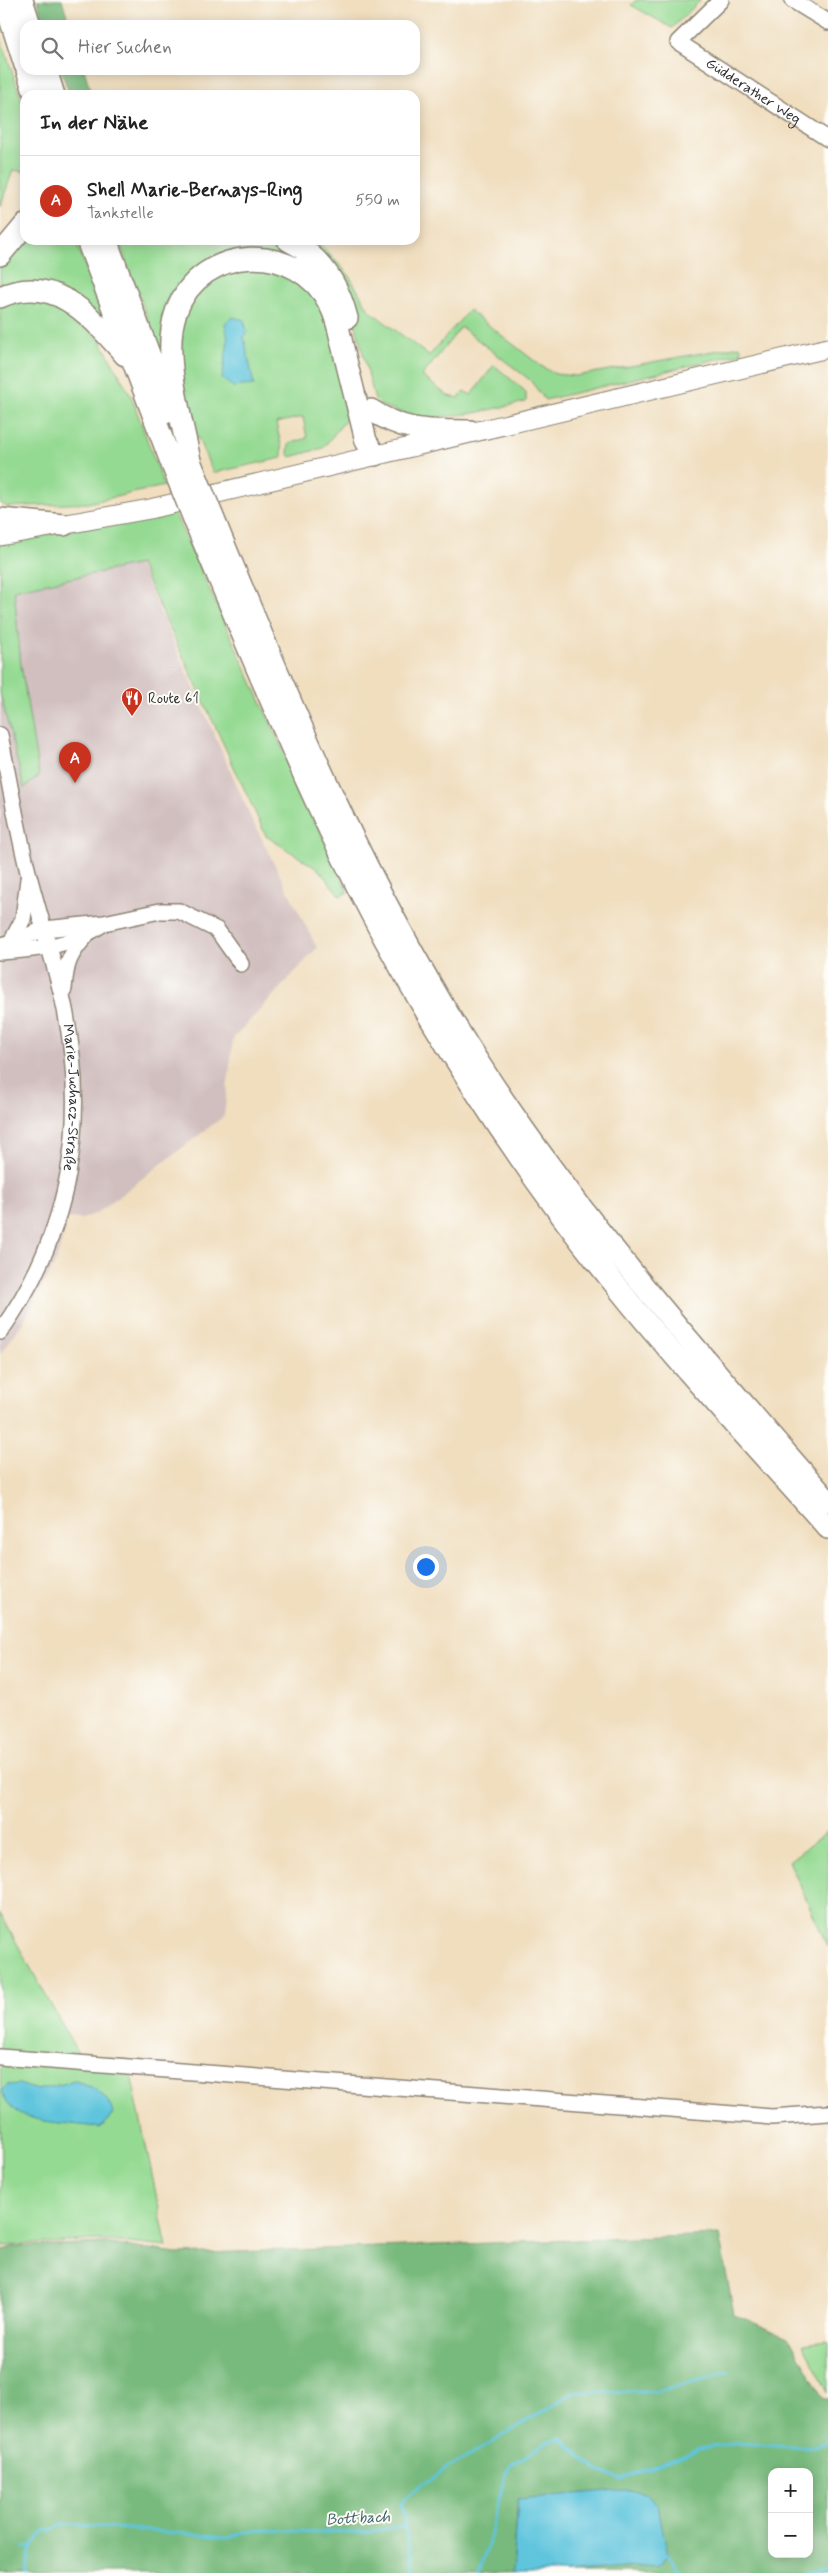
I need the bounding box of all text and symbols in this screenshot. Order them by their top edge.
search box [20,20,420,75]
icon: search [38,34,66,62]
text: Hier suchen [78,35,172,60]
street label: Güdderather Weg [701,53,804,131]
text: In der Nähe [40,109,148,137]
text: Shell Marie-Bernays-Ring [87,178,302,203]
text: A [51,190,61,211]
text: 550 m [355,190,400,211]
text: Tankstelle [87,203,154,224]
restaurant icon: Route 61 [120,686,144,717]
place label: Route 61 [148,689,199,709]
pin: A [59,742,91,783]
street label: Marie-Juchacz-Straße [57,1023,84,1173]
your location [413,1554,439,1580]
map controls [768,2468,813,2558]
button: + [768,2468,813,2513]
water label: Bottbach [326,2506,391,2531]
button: − [768,2513,813,2558]

